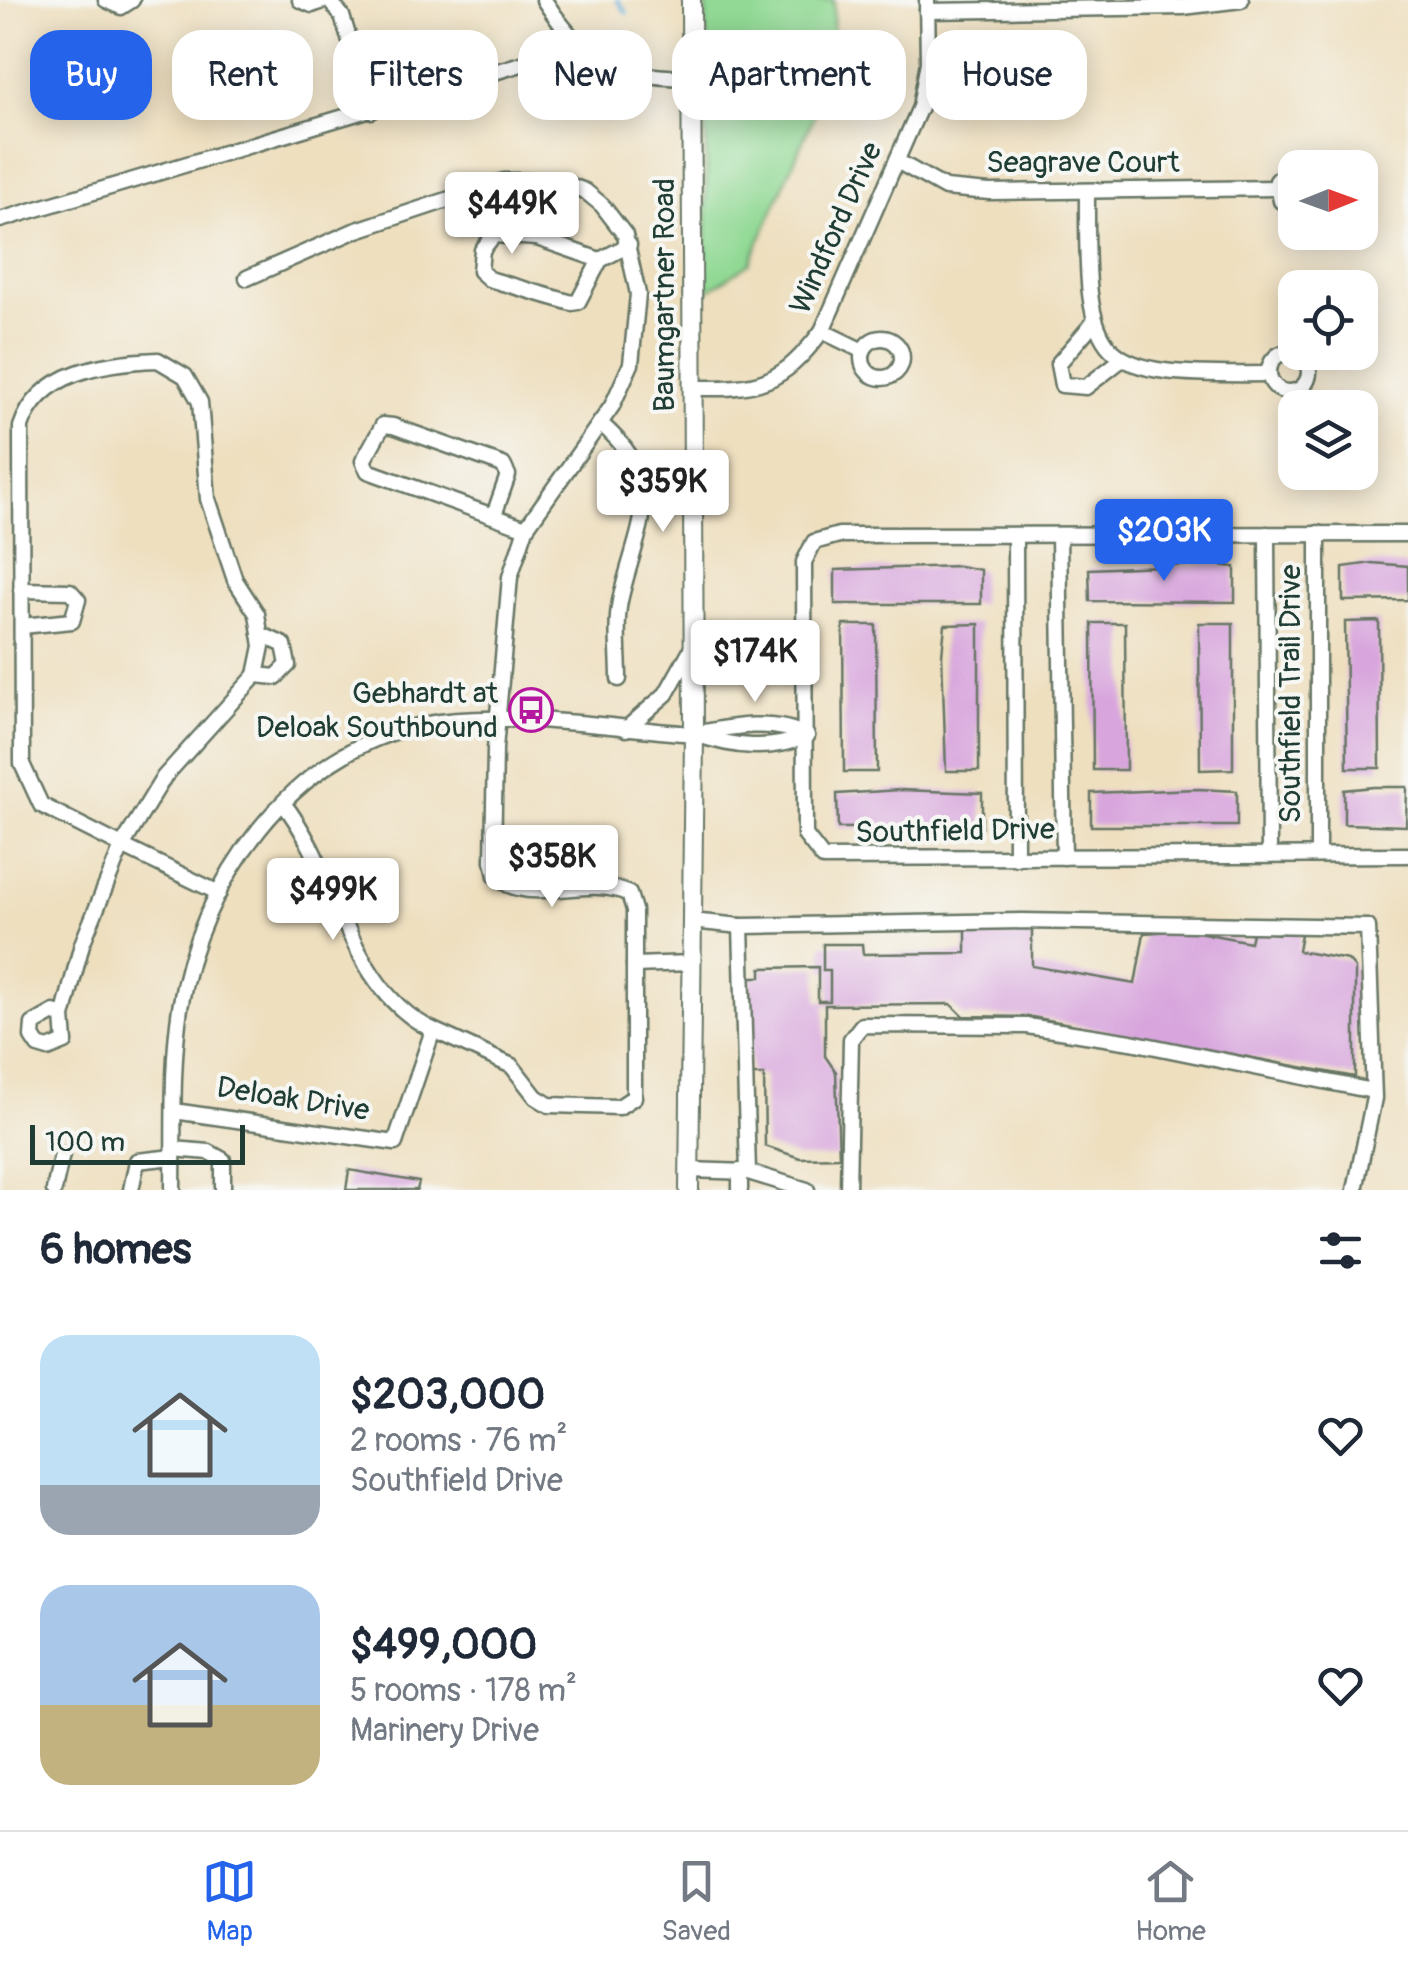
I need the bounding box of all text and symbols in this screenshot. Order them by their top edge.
chip: Buy [30,30,152,120]
chip: Rent [172,30,313,120]
chip: Filters [333,30,498,120]
chip: New [518,30,652,120]
chip: Apartment [672,30,906,120]
chip: House [926,30,1087,120]
street label: Windford Drive [782,136,890,320]
street label: Seagrave Court [986,144,1181,181]
north arrow [1278,150,1378,250]
map controls [1278,150,1378,490]
pin: $449K [442,172,582,257]
street label: Baumgartner Road [646,178,683,412]
text: $449K [467,184,557,224]
button: locate [1278,270,1378,370]
button: layers [1278,390,1378,490]
pin: $359K [593,450,733,535]
text: $359K [619,462,707,502]
pin: $203K [1094,499,1234,584]
text: $203K [1117,511,1211,551]
street label: Southfield Trail Drive [1272,564,1309,823]
pin: $174K [685,620,825,705]
text: $174K [713,632,797,672]
place label: Gebhardt at Deloak Southbound [256,675,499,746]
bus stop icon: Gebhardt at Deloak Southbound [508,687,554,733]
street label: Southfield Drive [855,811,1055,851]
pin: $358K [482,825,622,910]
text: $358K [508,837,596,877]
pin: $499K [263,858,403,943]
text: $499K [289,870,377,910]
street label: Deloak Drive [214,1069,372,1129]
scale bar [30,1120,245,1164]
text: 100 m [45,1125,125,1160]
icon: filters [1313,1223,1368,1278]
text: 6 homes [40,1224,191,1276]
text: $203,000 [350,1369,545,1421]
icon: home [120,1375,240,1495]
icon: heart [1313,1408,1368,1463]
text: 2 rooms · 76 m² [350,1421,567,1461]
text: Southfield Drive [350,1461,563,1501]
text: $499,000 [350,1619,537,1671]
icon: home [120,1625,240,1745]
icon: heart [1313,1658,1368,1713]
text: 5 rooms · 178 m² [350,1671,577,1711]
text: Marinery Drive [350,1711,539,1751]
tab: Map [202,1854,257,1949]
tab: Saved [661,1854,731,1949]
tab: Home [1135,1854,1206,1949]

